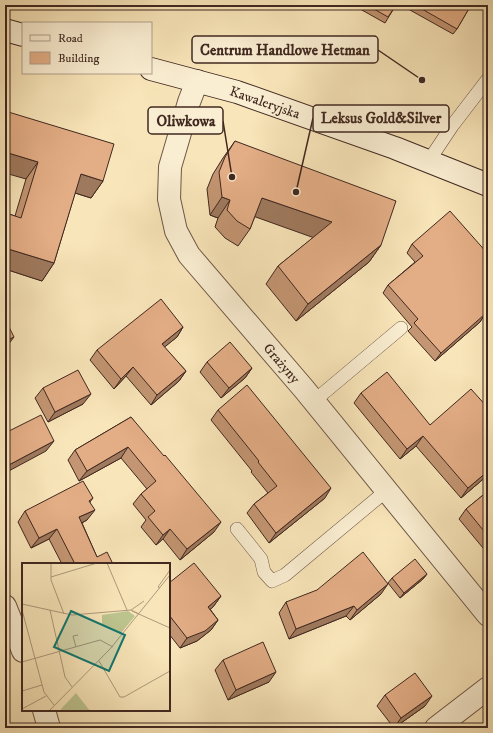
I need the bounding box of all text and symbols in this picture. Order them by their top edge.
legend [22,22,152,74]
text: Road [58,31,83,46]
callout: Centrum Handlowe Hetman [192,36,378,63]
text: Centrum Handlowe Hetman [200,41,370,60]
text: Building [58,51,99,66]
street label: Kawaleryjska [227,82,302,123]
callout: Leksus Gold&Silver [313,105,449,132]
callout: Oliwkowa [148,107,223,134]
text: Leksus Gold&Silver [321,109,442,128]
text: Oliwkowa [157,112,216,131]
street label: Grażyny [259,340,304,388]
inset map [22,563,170,711]

